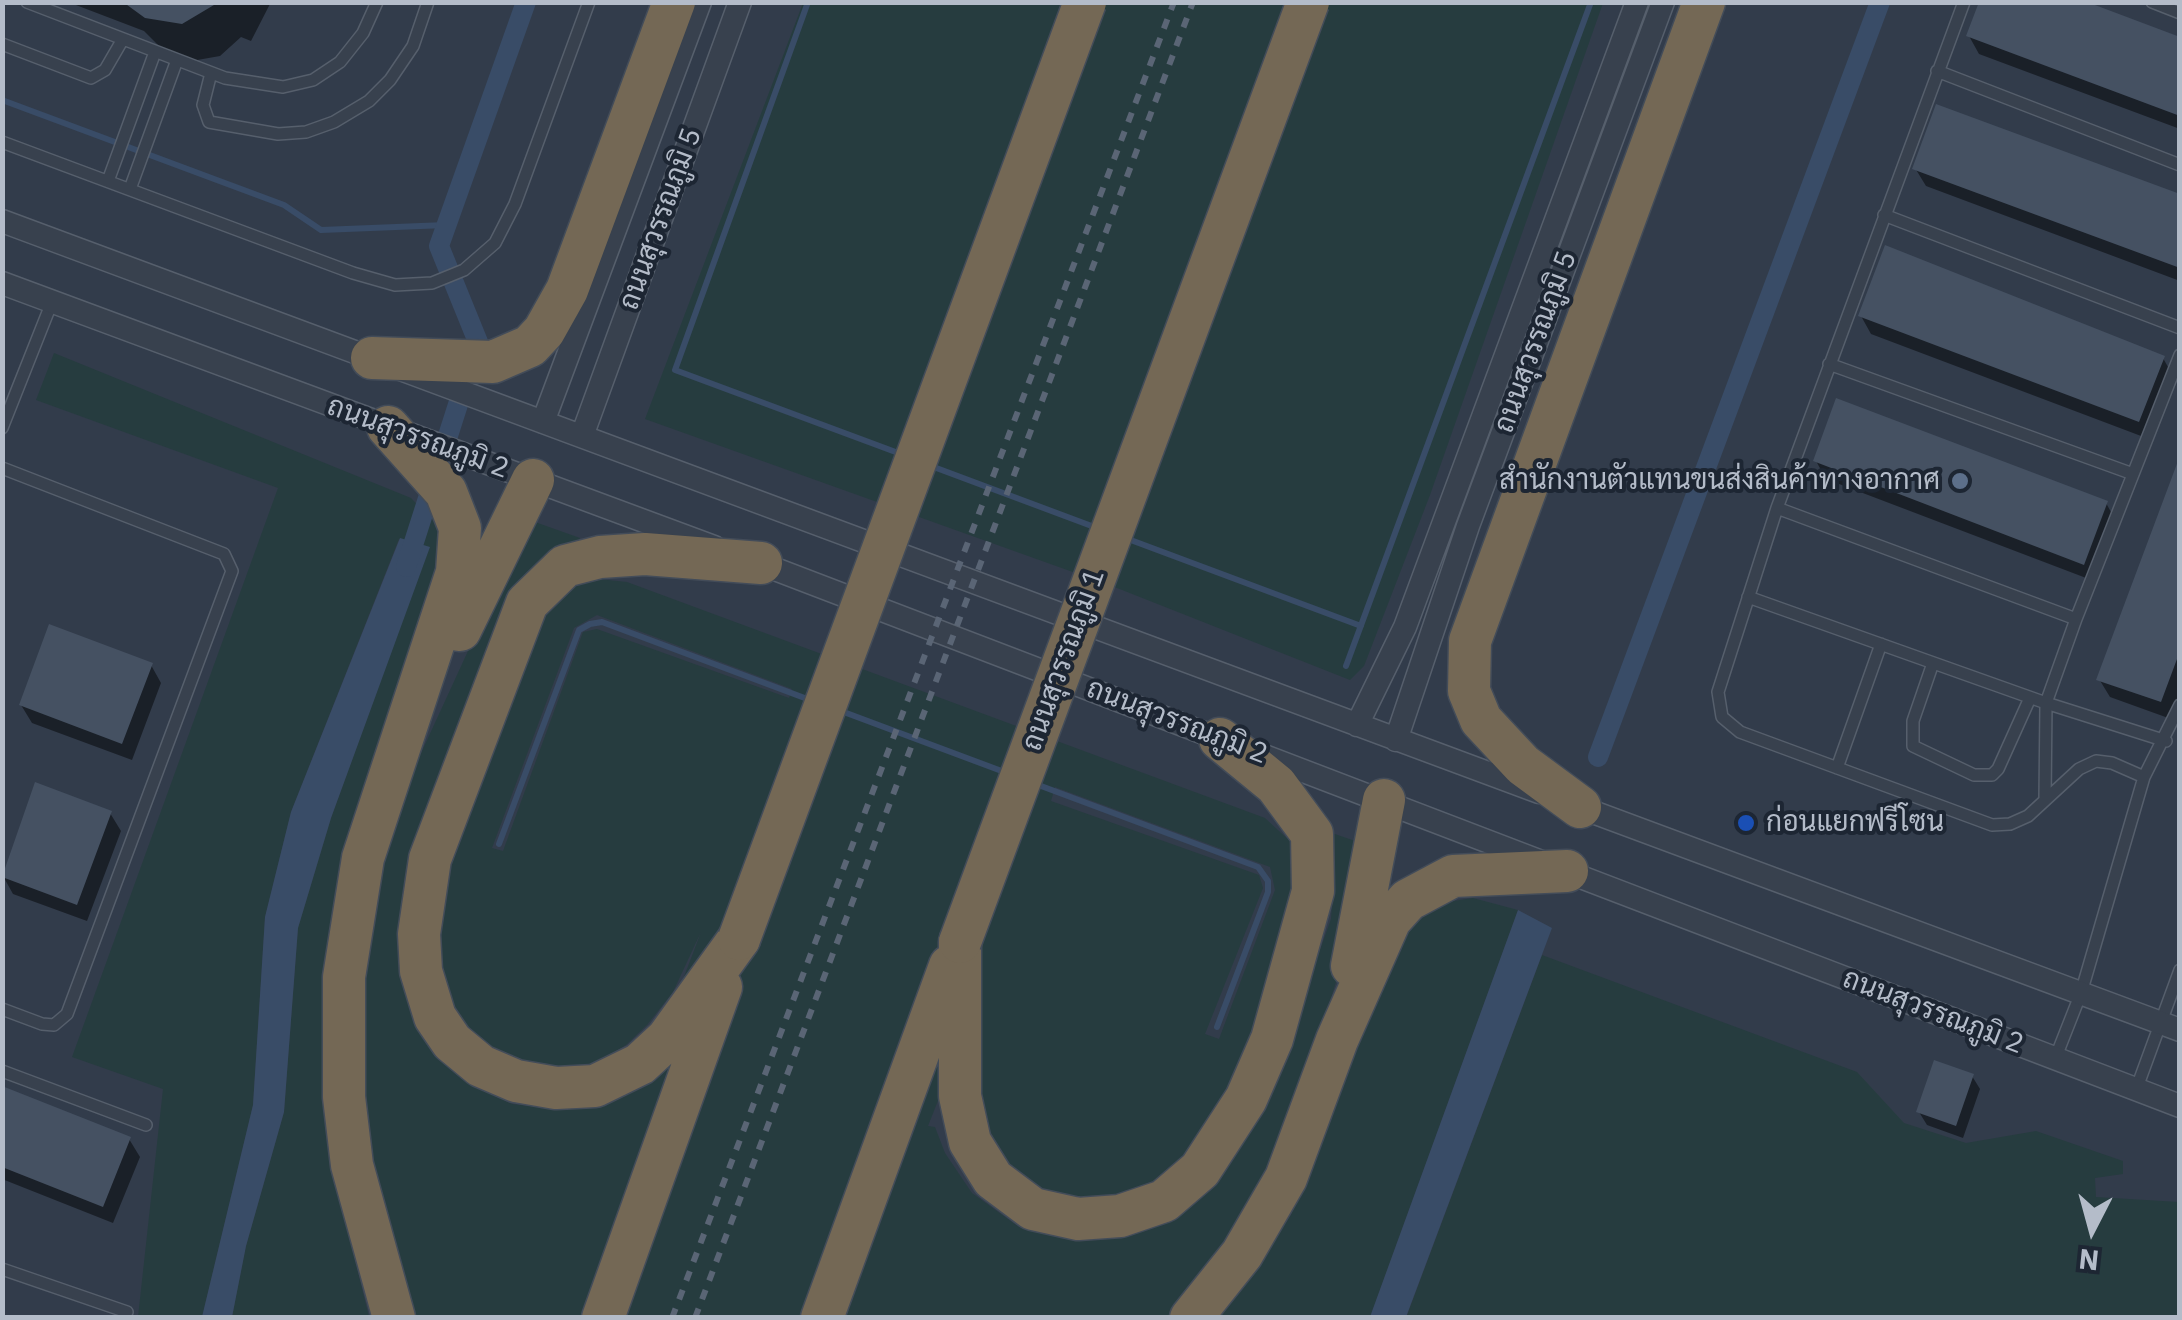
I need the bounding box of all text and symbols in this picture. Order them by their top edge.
street label: ถนนสุวรรณภูมิ 5 [613,124,709,314]
street label: ถนนสุวรรณภูมิ 5 [1488,247,1584,437]
street label: ถนนสุวรรณภูมิ 2 [323,390,513,486]
place label: สำนักงานตัวแทนขนส่งสินค้าทางอากาศ [1499,464,1940,498]
marker: สำนักงานตัวแทนขนส่งสินค้าทางอากาศ [1949,470,1971,492]
street label: ถนนสุวรรณภูมิ 1 [1016,565,1112,755]
street label: ถนนสุวรรณภูมิ 2 [1082,672,1272,772]
place label: ก่อนแยกฟรีโซน [1766,806,1944,840]
marker: ก่อนแยกฟรีโซน [1735,812,1757,834]
street label: ถนนสุวรรณภูมิ 2 [1838,962,2028,1062]
north arrow [2042,1180,2142,1280]
text: N [2077,1241,2101,1280]

